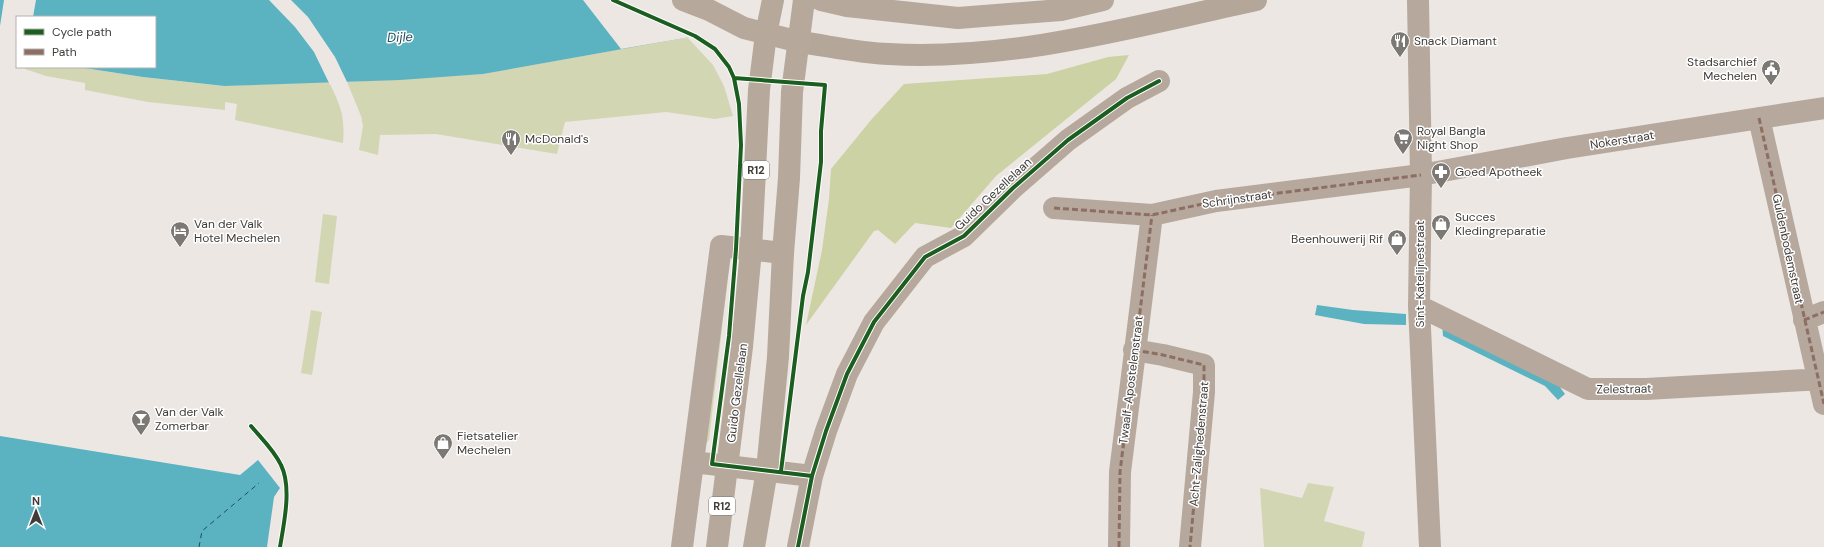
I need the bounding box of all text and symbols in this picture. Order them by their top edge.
legend [16,16,156,68]
text: Cycle path [52,24,112,40]
water label: Dijle [387,28,413,46]
restaurant icon: Snack Diamant [1389,30,1411,58]
place label: Snack Diamant [1414,33,1497,49]
text: Path [52,44,77,60]
place label: Stadsarchief Mechelen [1687,54,1757,84]
public building icon: Stadsarchief Mechelen [1760,58,1782,86]
place label: Royal Bangla Night Shop [1417,123,1486,153]
supermarket icon: Royal Bangla Night Shop [1392,127,1414,155]
street label: Nokerstraat [1589,127,1656,153]
restaurant icon: McDonald's [500,128,522,156]
place label: McDonald's [525,131,589,147]
street label: Guido Gezellelaan [951,154,1035,234]
road number: R12 [743,161,769,179]
pharmacy icon: Goed Apotheek [1430,161,1452,189]
place label: Goed Apotheek [1455,164,1542,180]
street label: Schrijnstraat [1201,186,1273,212]
street label: Guldenbodemstraat [1769,193,1808,306]
place label: Succes Kledingreparatie [1455,209,1546,239]
shop icon: Succes Kledingreparatie [1430,213,1452,241]
place label: Van der Valk Hotel Mechelen [194,216,280,246]
hotel icon: Van der Valk Hotel Mechelen [169,220,191,248]
street label: Sint-Katelijnestraat [1412,220,1428,328]
shop icon: Beenhouwerij Rif [1386,228,1408,256]
place label: Beenhouwerij Rif [1291,231,1383,247]
street label: Twaalf-Apostelenstraat [1115,314,1147,445]
street label: Guido Gezellelaan [723,342,751,443]
street label: Acht-Zalighedenstraat [1186,381,1212,507]
street label: Zelestraat [1596,381,1652,397]
place label: Van der Valk Zomerbar [155,404,224,434]
bar icon: Van der Valk Zomerbar [130,408,152,436]
place label: Fietsatelier Mechelen [457,428,519,458]
shop icon: Fietsatelier Mechelen [432,432,454,460]
north arrow [16,491,56,531]
text: N [32,494,40,508]
road number: R12 [709,497,735,515]

